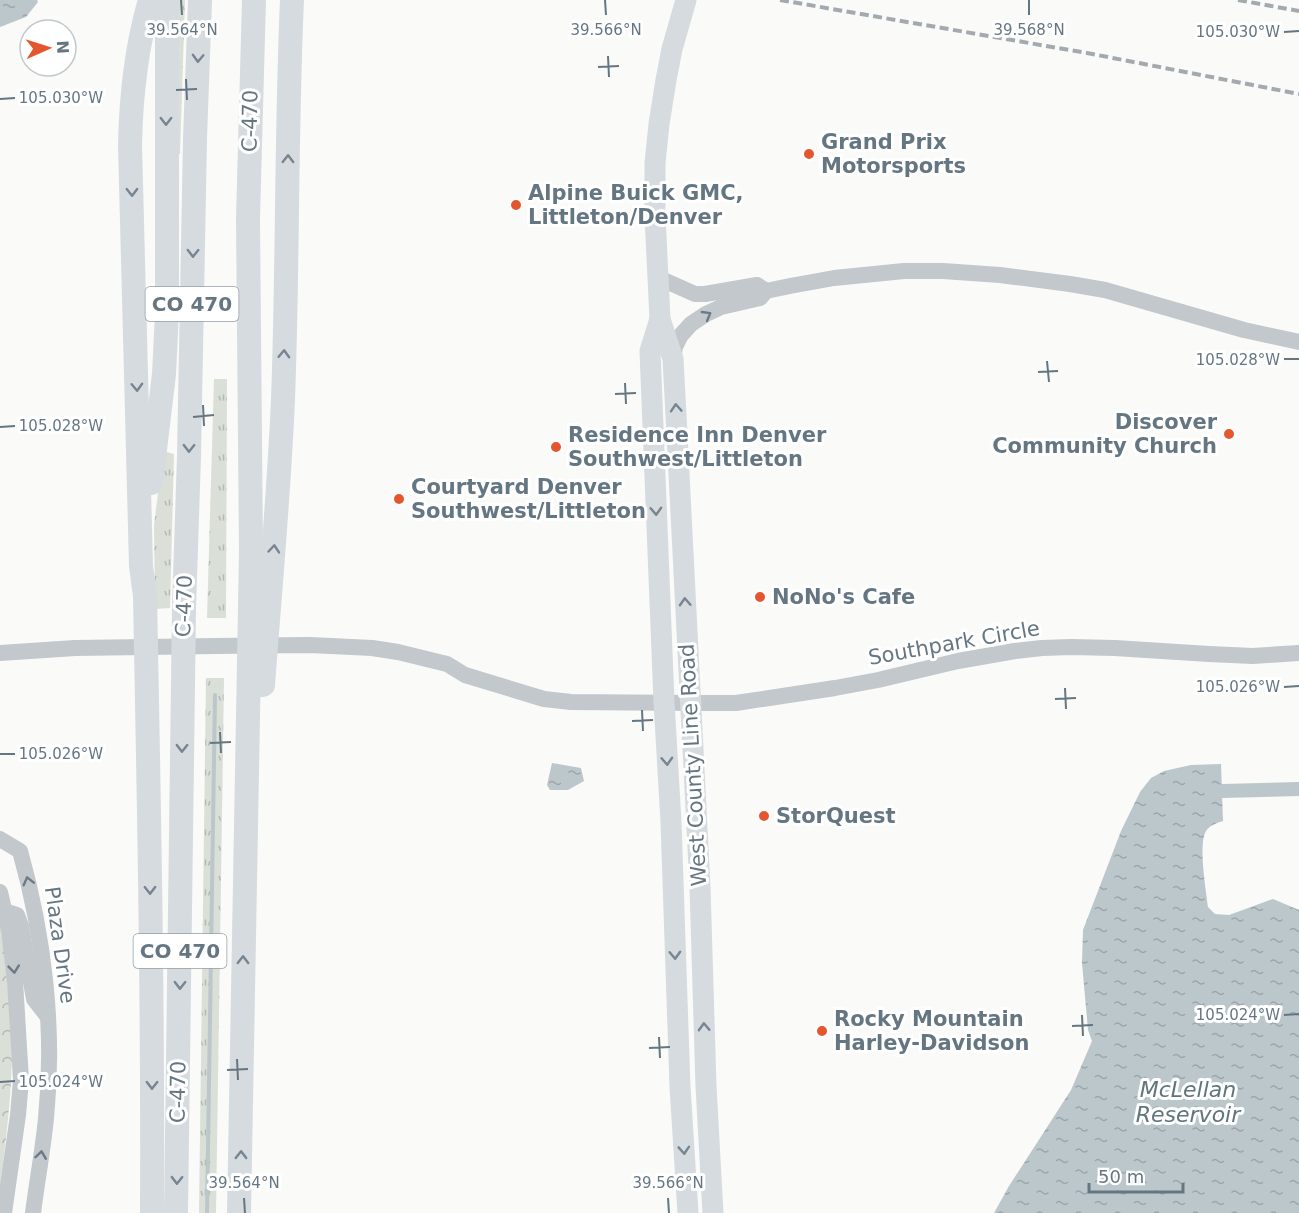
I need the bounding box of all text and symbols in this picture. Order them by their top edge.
north arrow [18,18,78,78]
text: 39.564°N [146,21,218,39]
text: 39.566°N [570,21,642,39]
text: 39.568°N [993,21,1065,39]
text: 105.030°W [1196,23,1280,41]
text: N [53,40,72,54]
one-way arrow [192,54,204,63]
text: 105.030°W [19,89,103,107]
street label: C-470 [237,90,263,152]
one-way arrow [160,117,173,126]
place label: Grand Prix Motorsports [821,130,966,178]
marker: Grand Prix Motorsports [802,147,816,161]
one-way arrow [282,155,294,164]
place label: Alpine Buick GMC, Littleton/Denver [528,181,744,229]
one-way arrow [125,188,138,197]
marker: Alpine Buick GMC, Littleton/Denver [509,198,523,212]
one-way arrow [187,249,199,258]
road number: CO 470 [146,287,238,321]
one-way arrow [701,311,711,322]
one-way arrow [278,350,291,359]
text: 105.028°W [1196,351,1280,369]
one-way arrow [130,383,143,392]
one-way arrow [669,403,682,412]
place label: Discover Community Church [992,410,1218,458]
text: 105.028°W [19,417,103,435]
place label: Residence Inn Denver Southwest/Littleton [568,423,827,471]
marker: Discover Community Church [1222,427,1236,441]
marker: Residence Inn Denver Southwest/Littleton [549,440,563,454]
one-way arrow [183,444,196,453]
place label: Courtyard Denver Southwest/Littleton [411,475,646,523]
marker: Courtyard Denver Southwest/Littleton [392,492,406,506]
one-way arrow [649,506,662,515]
one-way arrow [267,544,280,554]
street label: C-470 [171,574,197,638]
place label: NoNo's Cafe [772,585,915,609]
marker: NoNo's Cafe [753,590,767,604]
one-way arrow [678,598,691,607]
street label: Southpark Circle [866,616,1042,670]
street label: West County Line Road [675,643,711,887]
text: 105.026°W [1196,678,1280,696]
one-way arrow [176,744,188,753]
text: 105.026°W [19,745,103,763]
one-way arrow [661,756,674,765]
place label: StorQuest [776,804,896,828]
marker: StorQuest [757,809,771,823]
one-way arrow [22,876,35,886]
street label: Plaza Drive [40,885,80,1005]
one-way arrow [144,885,157,894]
road number: CO 470 [134,934,226,968]
one-way arrow [669,951,682,960]
one-way arrow [237,955,249,964]
one-way arrow [7,964,20,973]
one-way arrow [173,981,186,990]
text: 105.024°W [1196,1006,1280,1024]
place label: Rocky Mountain Harley-Davidson [834,1007,1029,1055]
one-way arrow [698,1023,710,1032]
marker: Rocky Mountain Harley-Davidson [815,1024,829,1038]
street label: C-470 [165,1061,191,1123]
text: 105.024°W [19,1073,103,1091]
water label: McLellan Reservoir [1136,1077,1242,1127]
one-way arrow [146,1080,158,1089]
one-way arrow [677,1146,690,1155]
one-way arrow [235,1150,247,1159]
one-way arrow [35,1151,47,1160]
scale bar [1089,1156,1184,1194]
text: 50 m [1098,1166,1144,1187]
text: 39.564°N [208,1174,280,1192]
text: 39.566°N [632,1174,704,1192]
one-way arrow [171,1176,183,1185]

